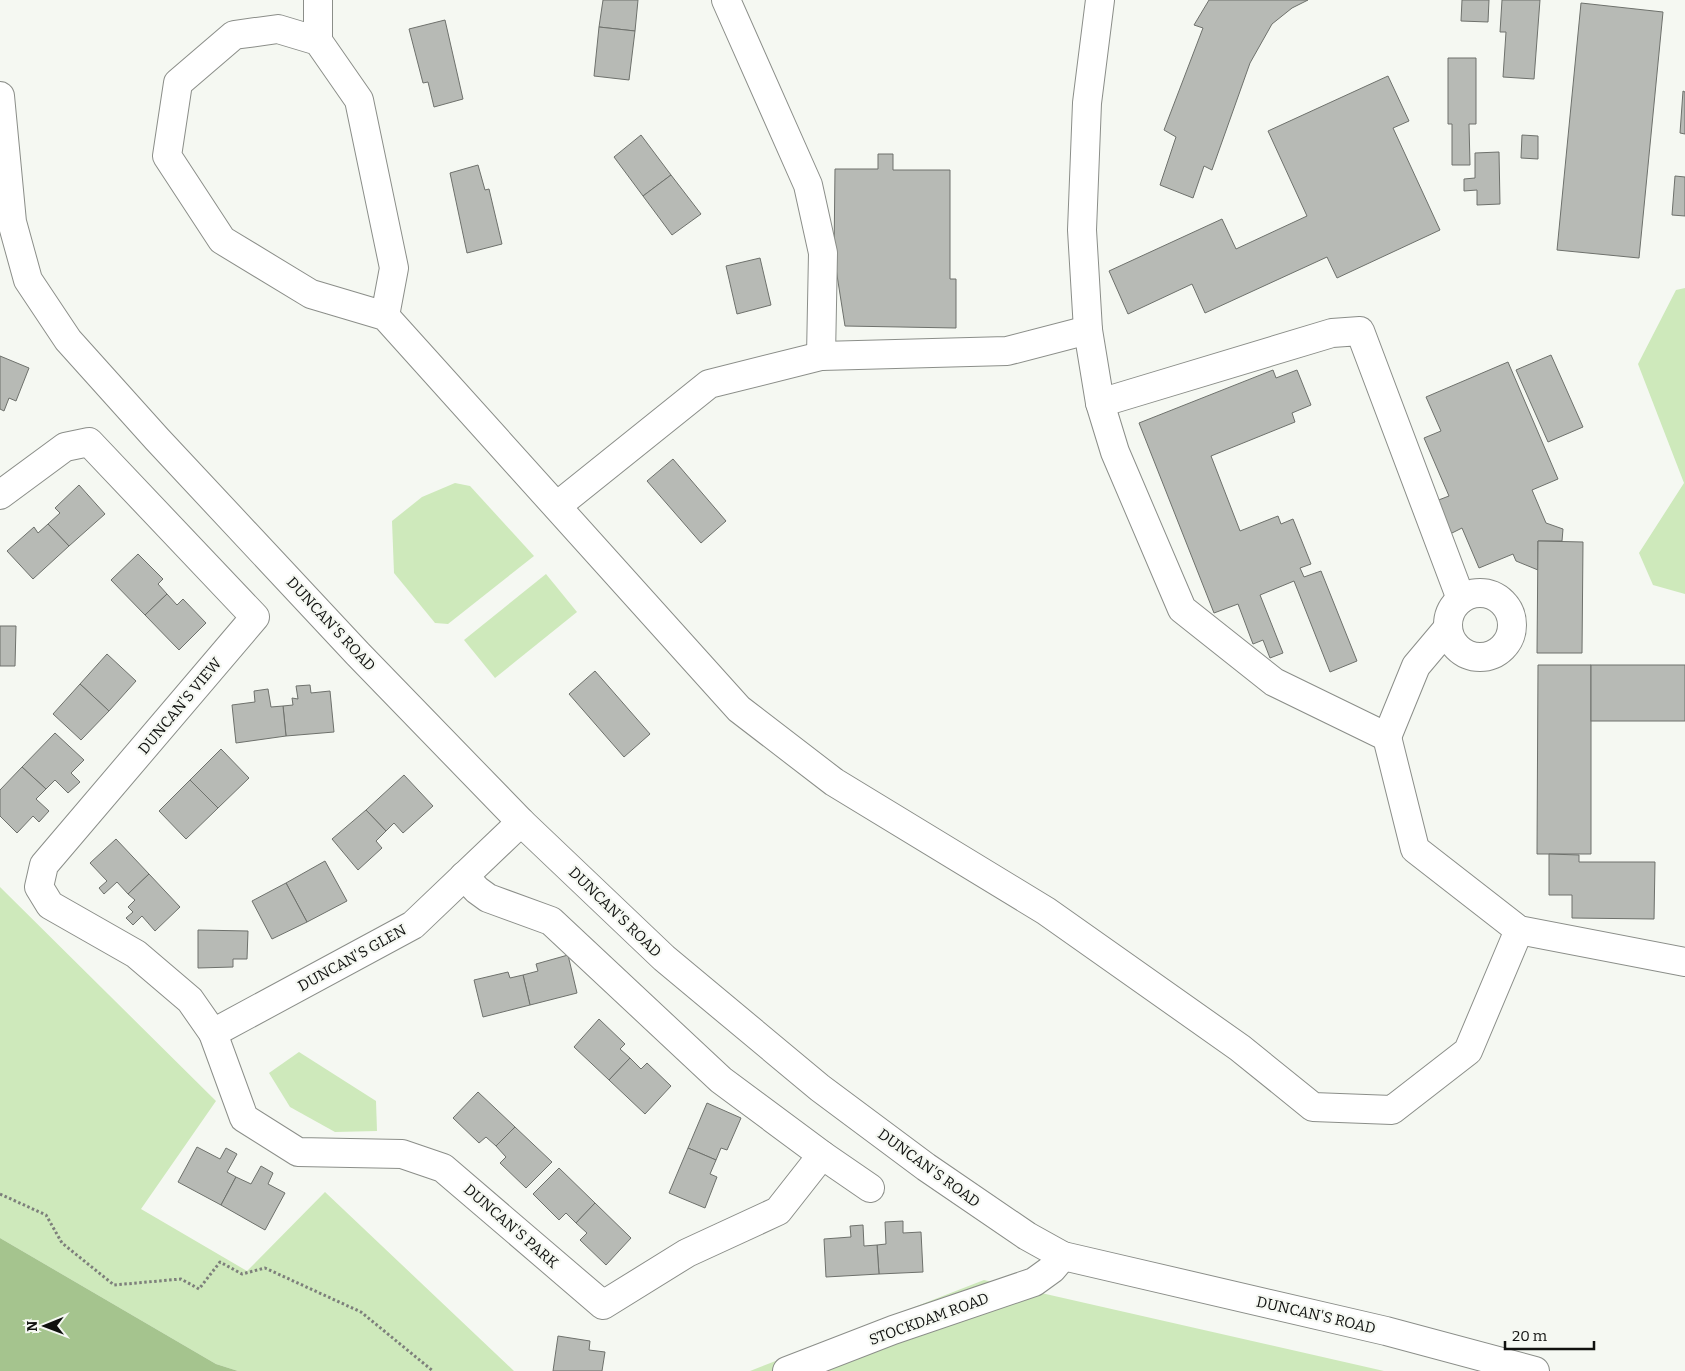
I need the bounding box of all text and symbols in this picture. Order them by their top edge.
street label: DUNCAN'S ROAD [283,573,379,675]
street label: DUNCAN'S VIEW [135,654,226,758]
street label: DUNCAN'S ROAD [565,863,665,961]
street label: DUNCAN'S GLEN [295,921,409,995]
street label: DUNCAN'S ROAD [874,1125,984,1211]
street label: DUNCAN'S PARK [460,1180,562,1272]
street label: STOCKDAM ROAD [867,1289,991,1349]
street label: DUNCAN'S ROAD [1255,1293,1377,1337]
north arrow [20,1301,70,1351]
scale bar [1505,1318,1594,1350]
text: N [24,1320,41,1332]
text: 20 m [1512,1327,1548,1345]

